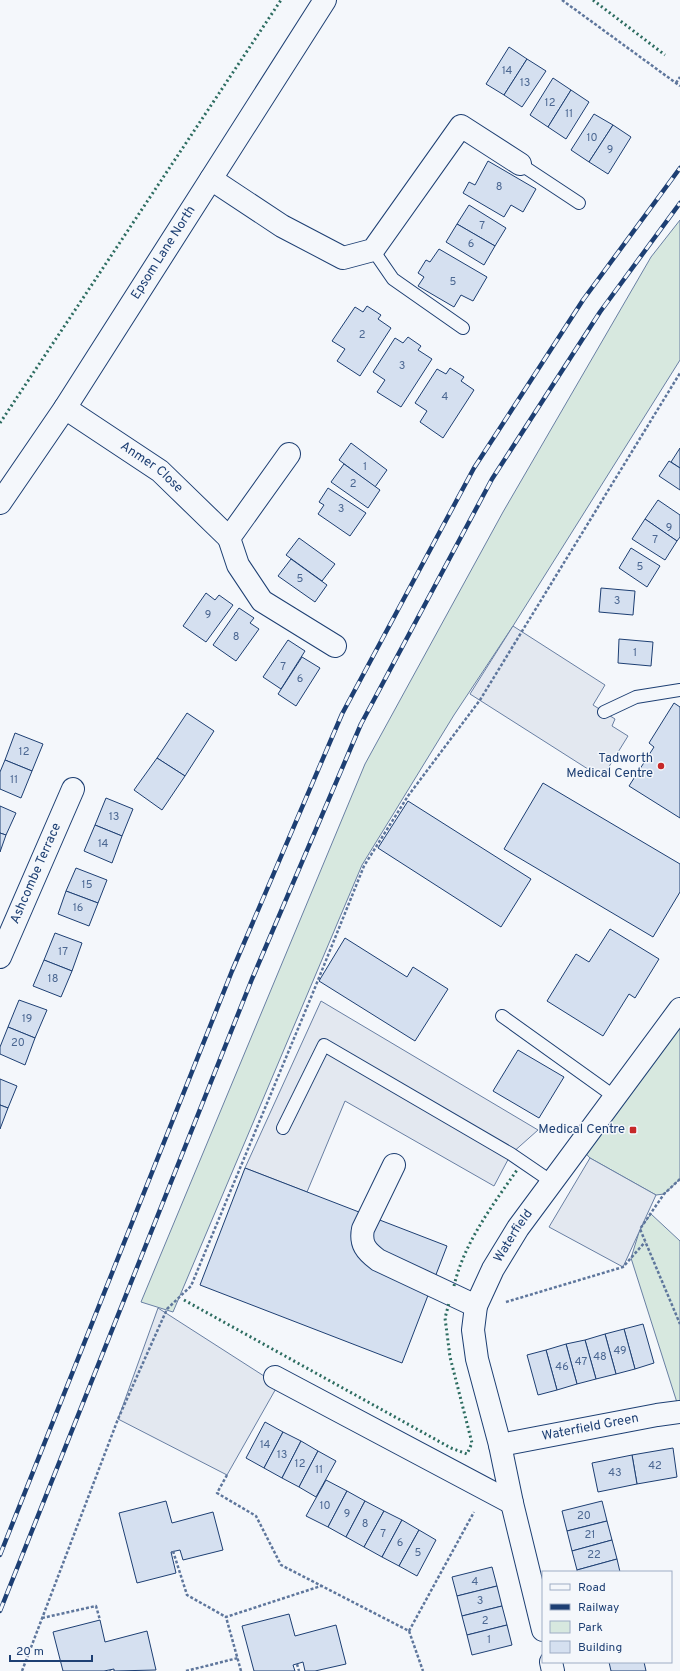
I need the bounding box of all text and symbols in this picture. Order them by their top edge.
house number: 14 [502,64,513,78]
house number: 13 [520,76,530,90]
house number: 12 [545,96,555,110]
house number: 11 [565,107,573,121]
house number: 10 [586,131,598,145]
house number: 9 [607,143,613,157]
house number: 8 [496,180,502,194]
street label: Epsom Lane North [128,203,200,303]
house number: 7 [479,219,485,233]
house number: 6 [468,237,474,251]
house number: 5 [450,275,457,289]
house number: 2 [359,328,365,342]
house number: 3 [399,359,405,373]
house number: 4 [442,390,449,404]
street label: Anmer Close [117,439,186,497]
house number: 1 [363,460,367,474]
house number: 2 [350,477,356,491]
house number: 3 [338,502,344,516]
house number: 9 [666,521,672,535]
house number: 7 [652,533,658,547]
house number: 5 [637,560,644,574]
house number: 5 [297,572,304,586]
house number: 3 [614,594,620,608]
house number: 9 [205,608,211,622]
house number: 8 [233,630,239,644]
house number: 1 [633,646,637,660]
house number: 7 [280,660,286,674]
house number: 6 [297,672,303,686]
house number: 12 [19,745,29,759]
place label: Tadworth Medical Centre [566,751,653,782]
marker: Tadworth Medical Centre [656,761,666,771]
house number: 11 [10,773,18,787]
house number: 13 [109,810,119,824]
street label: Ashcombe Terrace [7,821,65,926]
house number: 14 [98,837,109,851]
house number: 15 [82,878,93,892]
house number: 16 [73,901,83,915]
house number: 17 [58,945,68,959]
house number: 18 [48,972,58,986]
house number: 19 [22,1012,32,1026]
house number: 20 [11,1036,25,1050]
place label: Medical Centre [538,1122,625,1138]
marker: Medical Centre [628,1125,638,1135]
street label: Waterfield [491,1207,537,1265]
house number: 49 [613,1344,627,1358]
house number: 48 [593,1350,607,1364]
house number: 47 [575,1355,587,1369]
house number: 46 [555,1360,569,1374]
street label: Waterfield Green [541,1411,640,1445]
house number: 14 [260,1438,271,1452]
house number: 13 [277,1448,287,1462]
house number: 12 [295,1457,305,1471]
house number: 42 [648,1459,662,1473]
house number: 11 [315,1463,323,1477]
house number: 43 [608,1466,622,1480]
house number: 10 [319,1499,331,1513]
house number: 9 [344,1507,350,1521]
house number: 20 [577,1509,591,1523]
house number: 8 [362,1517,368,1531]
house number: 7 [380,1527,386,1541]
house number: 21 [585,1528,595,1542]
house number: 6 [397,1536,403,1550]
house number: 5 [415,1546,422,1560]
house number: 22 [587,1548,601,1562]
legend [542,1571,672,1663]
house number: 4 [472,1575,479,1589]
text: Road [578,1580,606,1596]
house number: 3 [477,1594,483,1608]
text: Railway [578,1600,619,1616]
house number: 2 [482,1614,488,1628]
text: Park [578,1620,603,1636]
house number: 1 [487,1633,491,1647]
scale bar [10,1637,92,1663]
text: Building [578,1640,622,1656]
text: 20 m [16,1644,44,1660]

